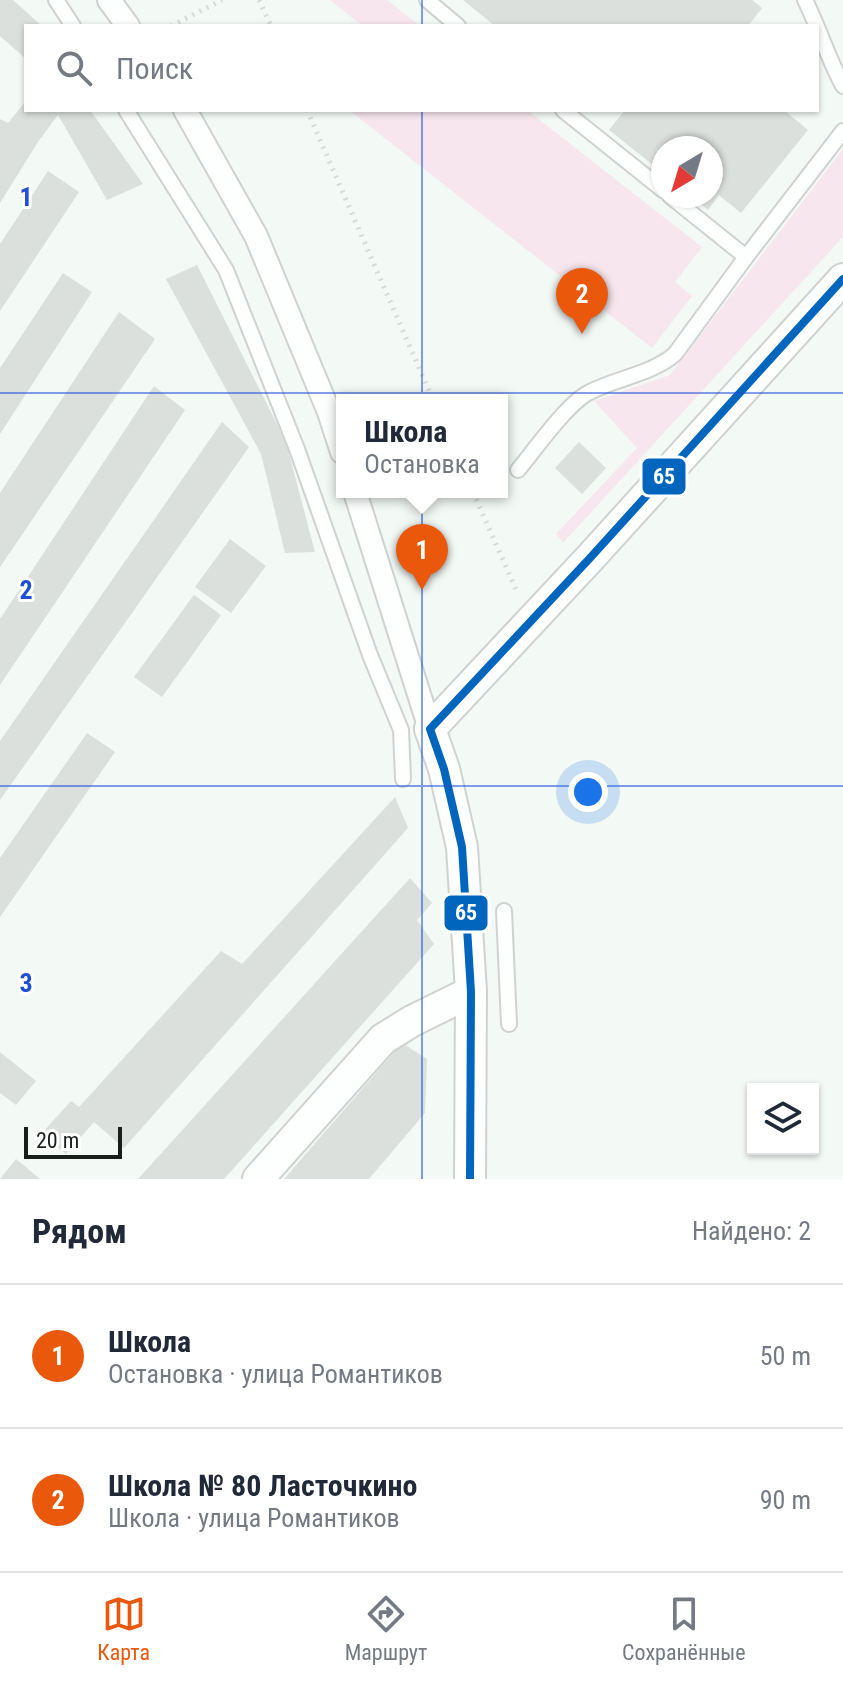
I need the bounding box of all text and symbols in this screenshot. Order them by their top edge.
search box [24,24,819,112]
icon: search [52,46,96,90]
text: Поиск [116,51,193,86]
north arrow [651,136,723,208]
text: 1 [19,182,33,212]
pin: 2 [556,268,608,334]
popup [336,394,508,498]
text: Школа [364,414,447,449]
text: Остановка [364,449,480,479]
line badge: 65 [641,457,687,496]
text: 65 [653,464,675,489]
pin: 1 [396,524,448,590]
text: 2 [19,575,33,605]
your location [568,772,608,812]
line badge: 65 [443,894,489,932]
text: 65 [455,900,477,925]
text: 3 [19,968,33,998]
map controls [747,1083,819,1155]
button: layers [747,1083,819,1155]
scale bar [24,1123,122,1159]
text: 20 m [36,1128,79,1153]
text: Рядом [32,1211,127,1251]
text: Найдено: 2 [692,1216,811,1246]
text: Школа [108,1324,191,1359]
text: 1 [51,1341,65,1371]
text: 50 m [760,1341,811,1371]
text: Остановка · улица Романтиков [108,1359,443,1389]
text: Школа № 80 Ласточкино [108,1468,418,1503]
text: 2 [51,1485,65,1515]
text: 90 m [760,1485,811,1515]
text: Школа · улица Романтиков [108,1503,400,1533]
tab: Карта [97,1592,150,1665]
tab: Маршрут [345,1592,427,1665]
tab: Сохранённые [622,1592,746,1665]

